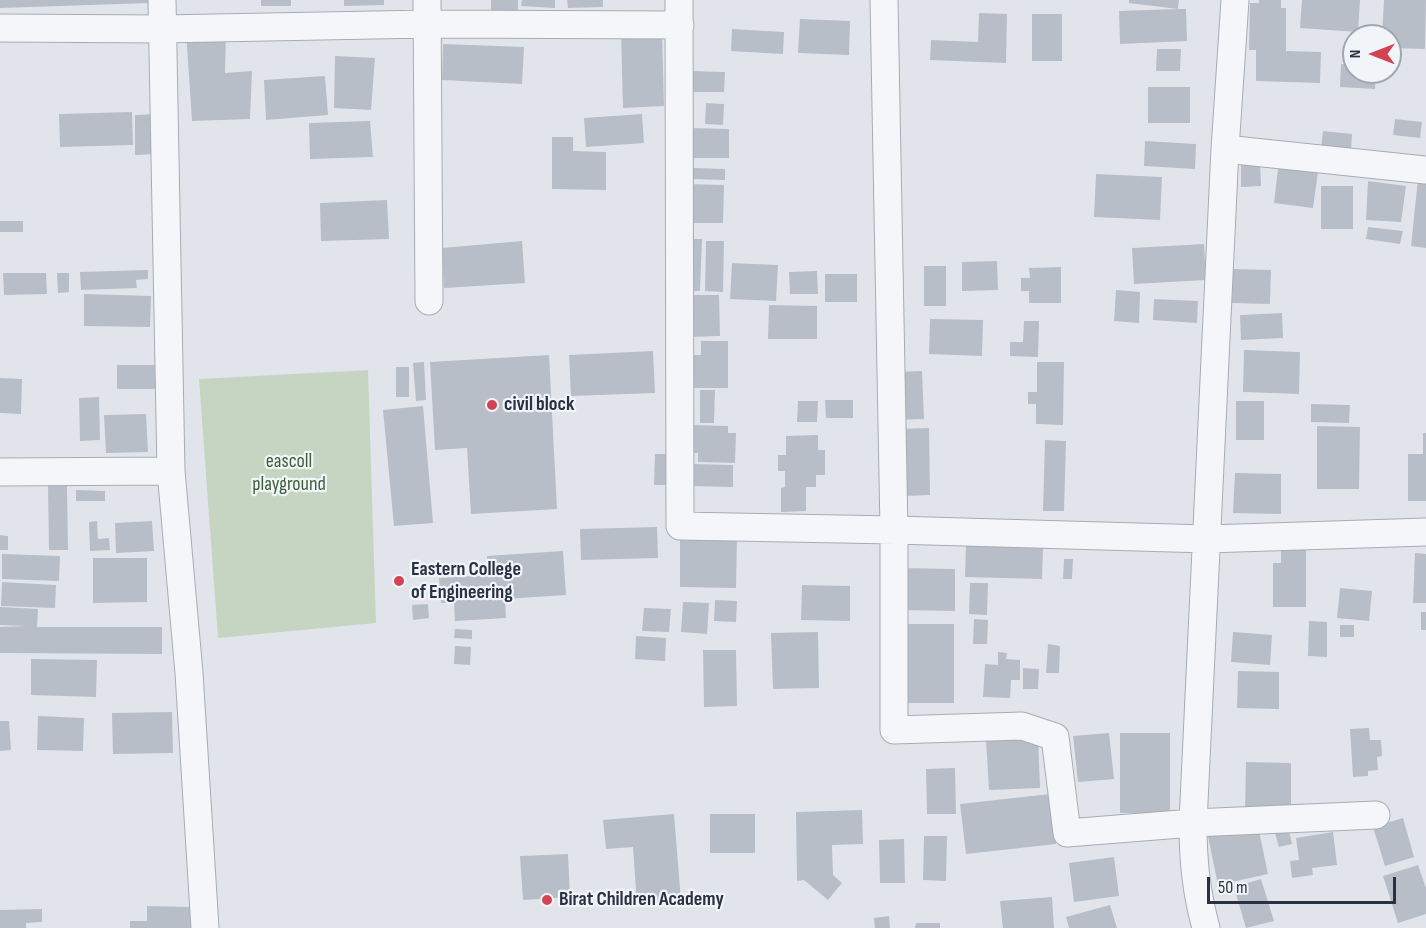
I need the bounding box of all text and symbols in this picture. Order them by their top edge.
north arrow [1342,24,1402,84]
text: N [1346,50,1365,58]
place label: civil block [504,393,574,417]
marker: civil block [485,398,499,412]
park label: eascoll playground [252,450,326,497]
place label: Eastern College of Engineering [411,558,521,605]
marker: Eastern College of Engineering [392,574,406,588]
scale bar [1210,865,1399,903]
text: 50 m [1218,877,1248,898]
place label: Birat Children Academy [559,888,724,912]
marker: Birat Children Academy [540,893,554,907]

